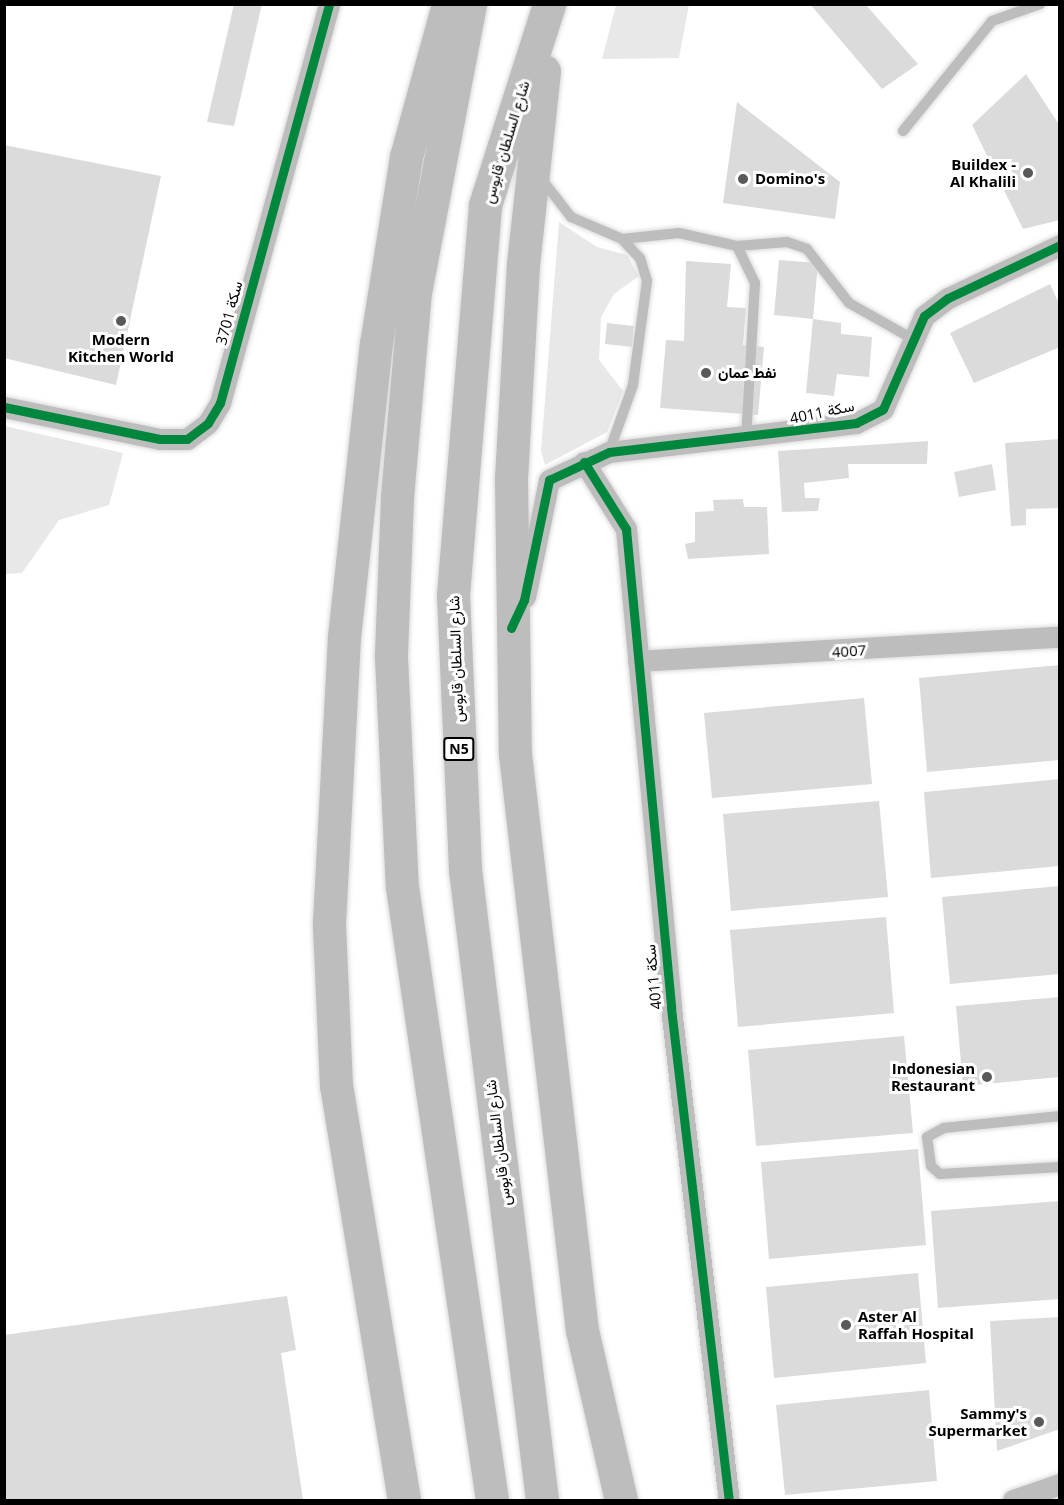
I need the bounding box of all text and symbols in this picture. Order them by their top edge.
street label: شارع السلطان قابوس [479,79,533,205]
place label: Buildex - Al Khalili [950,155,1016,190]
marker: Buildex - Al Khalili [1021,166,1035,180]
place label: Domino's [755,170,825,188]
marker: Domino's [736,172,750,186]
street label: سكة 3701 [212,279,246,347]
marker: Modern Kitchen World [114,314,128,328]
place label: Modern Kitchen World [68,330,174,365]
place label: نفط عمان [718,364,777,382]
marker: نفط عمان [699,366,713,380]
street label: سكة 4011 [788,396,856,428]
street label: شارع السلطان قابوس [445,595,467,723]
street label: 4007 [831,641,867,661]
road number: N5 [442,738,476,760]
street label: سكة 4011 [641,944,665,1010]
place label: Indonesian Restaurant [891,1059,975,1094]
marker: Indonesian Restaurant [980,1070,994,1084]
street label: شارع السلطان قابوس [481,1079,515,1207]
place label: Aster Al Raffah Hospital [858,1307,974,1342]
marker: Aster Al Raffah Hospital [839,1318,853,1332]
place label: Sammy's Supermarket [928,1404,1027,1439]
marker: Sammy's Supermarket [1032,1415,1046,1429]

